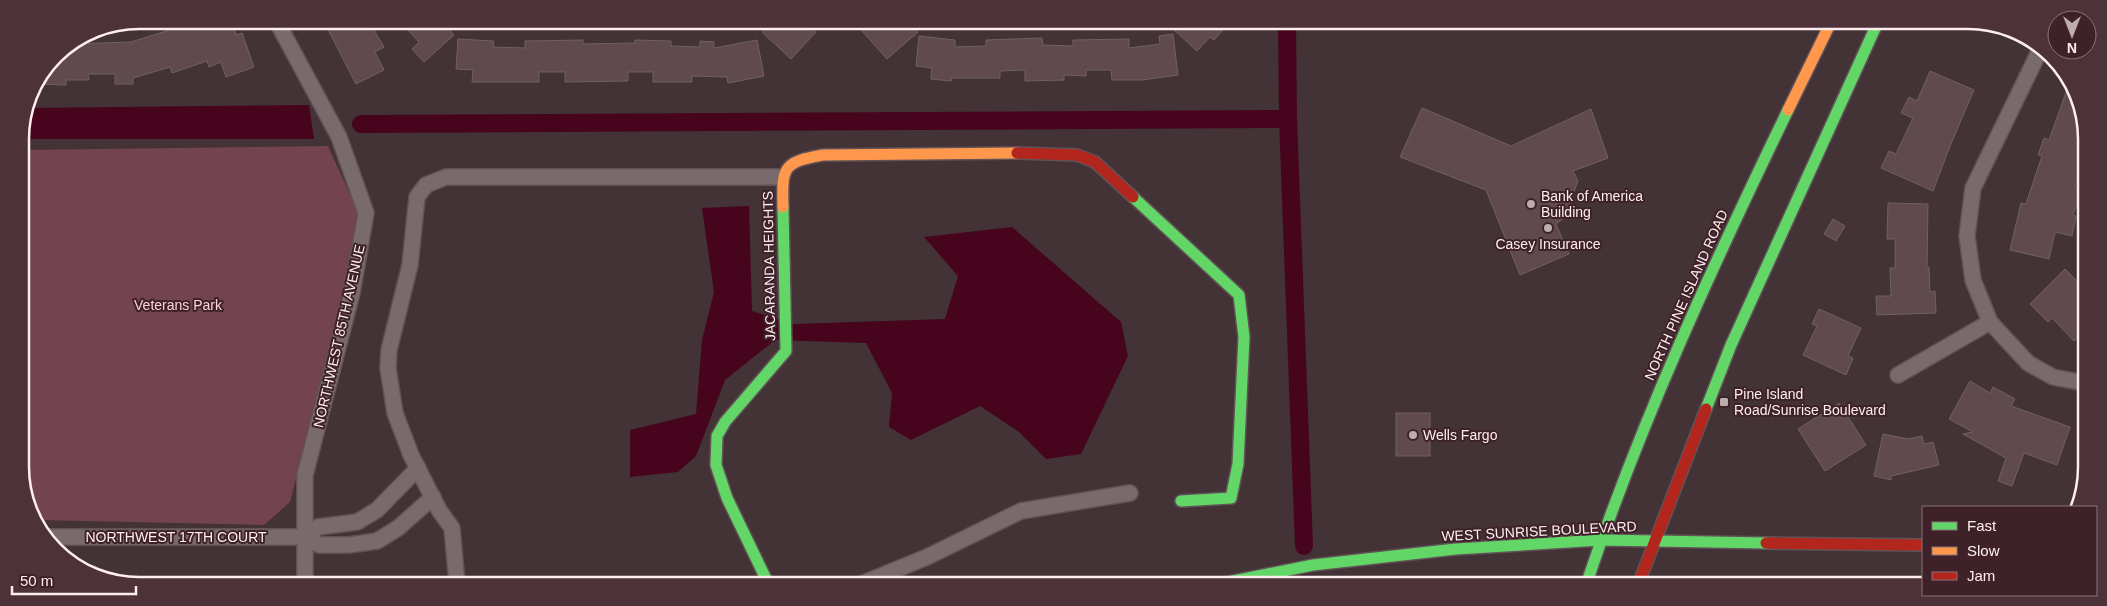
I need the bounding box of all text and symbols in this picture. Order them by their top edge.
north arrow [2047,10,2097,60]
text: N [2067,40,2077,56]
place label: Bank of America Building [1541,188,1643,220]
street label: JACARANDA HEIGHTS [760,191,778,341]
marker: Bank of America Building [1525,198,1537,210]
street label: NORTH PINE ISLAND ROAD [1641,207,1731,383]
marker: Casey Insurance [1542,222,1554,234]
place label: Casey Insurance [1495,236,1601,252]
street label: NORTHWEST 85TH AVENUE [310,243,368,429]
park label: Veterans Park [134,297,223,313]
place label: Pine Island Road/Sunrise Boulevard [1734,386,1886,418]
marker: Pine Island Road/Sunrise Boulevard [1718,396,1730,408]
place label: Wells Fargo [1423,427,1498,443]
marker: Wells Fargo [1407,429,1419,441]
legend [1922,506,2097,596]
text: Fast [1967,517,1997,534]
street label: WEST SUNRISE BOULEVARD [1441,518,1637,544]
street label: NORTHWEST 17TH COURT [85,529,267,545]
text: Slow [1967,542,2000,559]
scale bar [12,564,136,596]
text: Jam [1967,567,1995,584]
text: 50 m [20,572,53,589]

